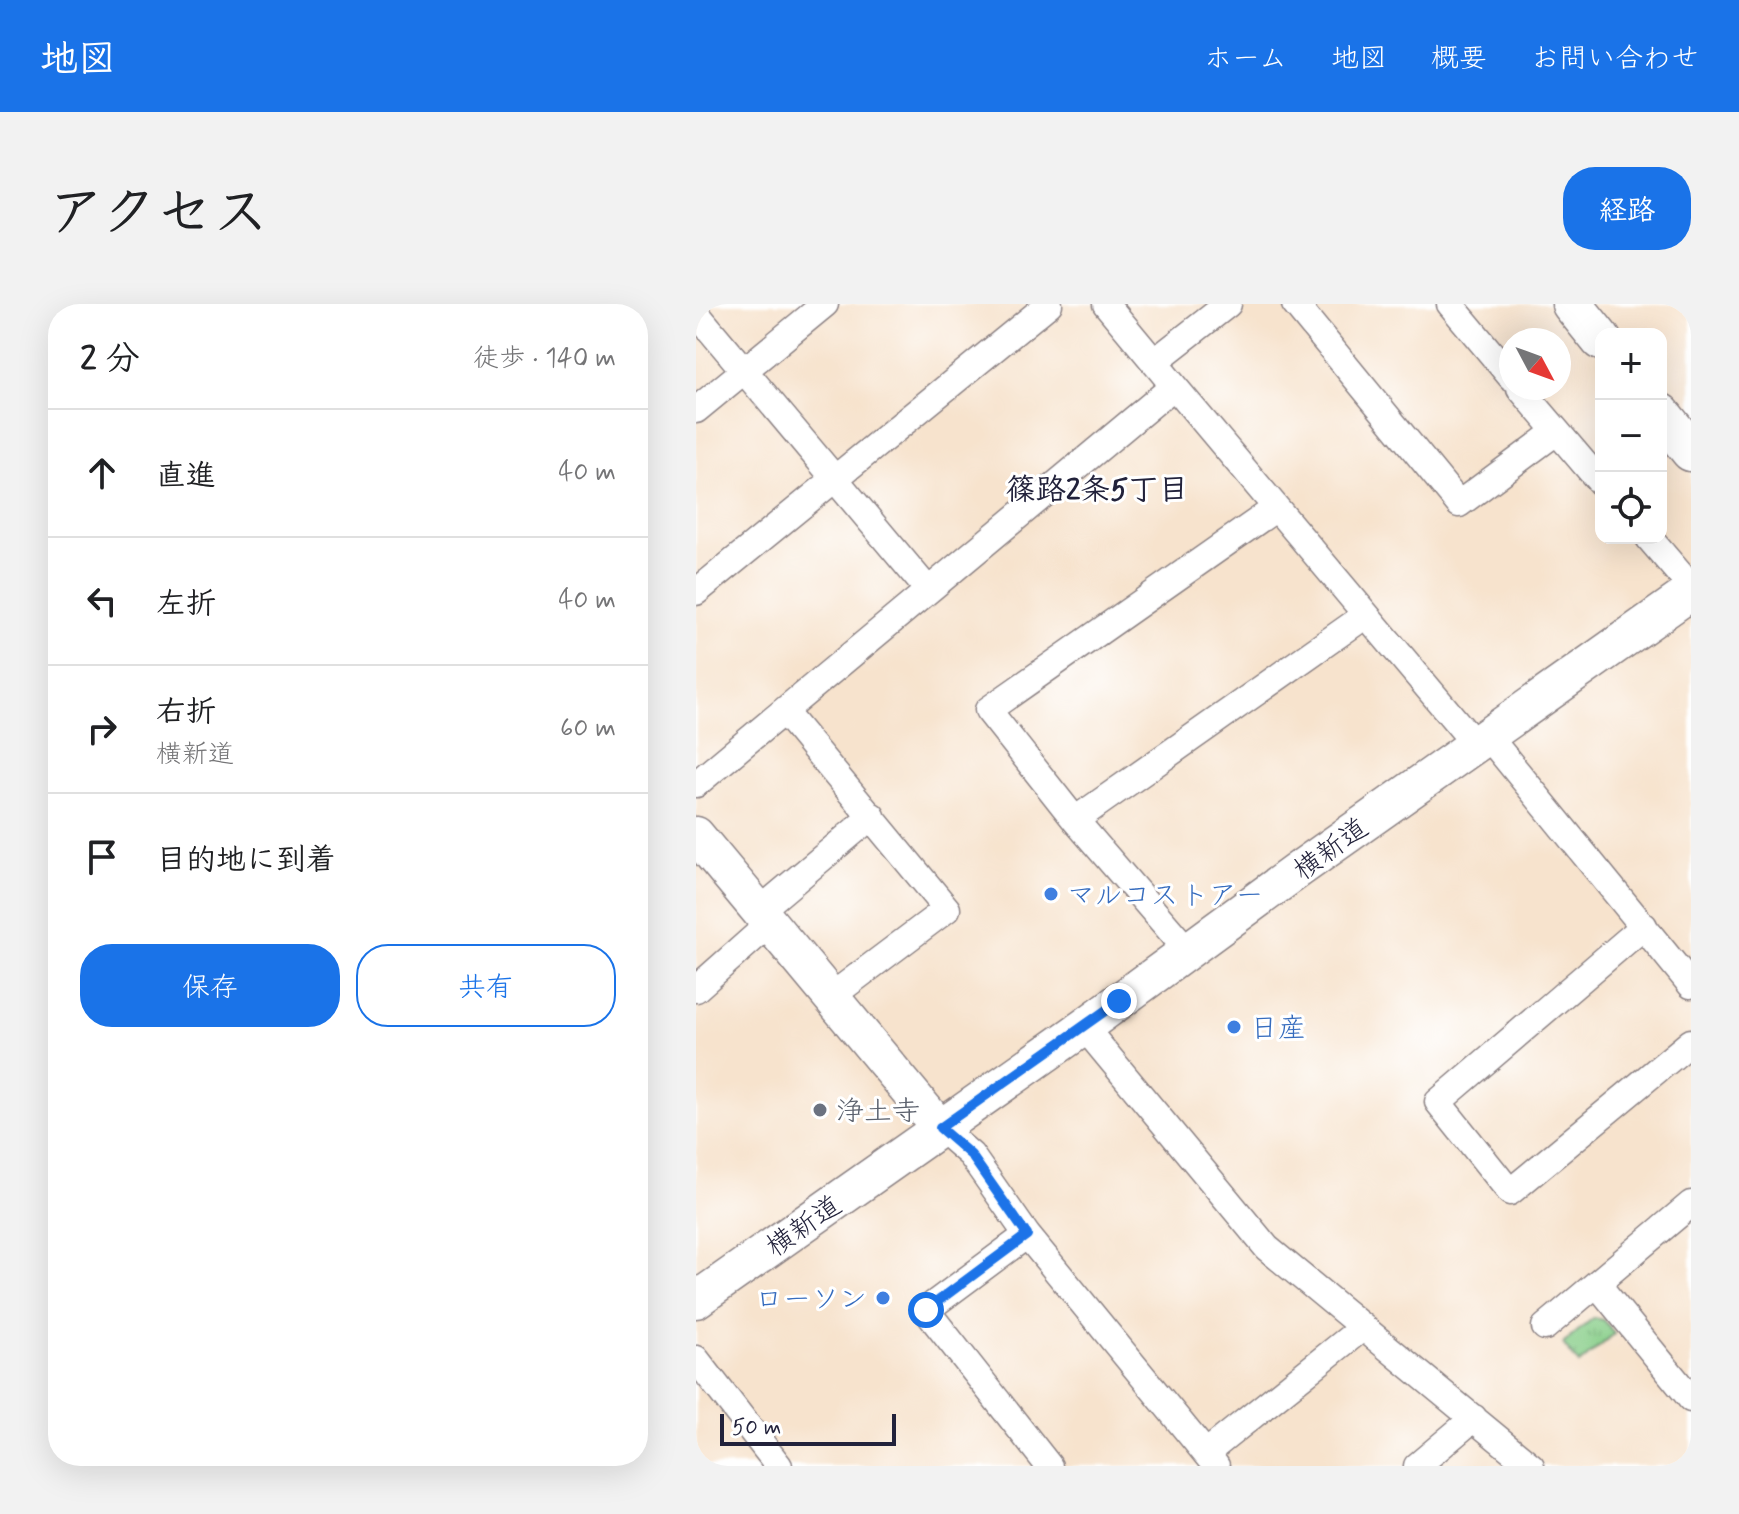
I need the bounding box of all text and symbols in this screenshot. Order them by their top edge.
text: 地図 [40,36,116,85]
text: ホーム [1204,41,1287,78]
text: 地図 [1331,41,1387,78]
text: 概要 [1431,41,1487,78]
text: お問い合わせ [1531,41,1699,78]
button: 経路 [1563,167,1691,250]
text: アクセス [48,178,269,251]
north arrow [1499,328,1571,400]
map controls [1595,328,1667,544]
button: + [1595,328,1667,400]
text: 2 分 [80,337,140,382]
text: 徒歩 · 140 m [473,342,616,376]
button: − [1595,400,1667,472]
icon: ahead [80,451,124,495]
text: 40 m [558,456,616,490]
text: 直進 [156,457,216,496]
district label: 篠路2条5丁目 [1006,471,1188,510]
button: locate [1595,472,1667,544]
icon: left [80,579,124,623]
text: 40 m [558,584,616,618]
text: 左折 [156,585,216,624]
text: 右折 [156,693,216,732]
icon: right [80,707,124,751]
text: 60 m [560,712,616,746]
text: 横新道 [156,738,234,772]
street label: 横新道 [1287,810,1376,890]
icon: arrive [80,835,124,879]
text: 目的地に到着 [156,841,336,880]
place label: マルコストアー [1067,878,1264,915]
marker: マルコストアー [1042,885,1060,903]
button: 保存 [80,944,340,1027]
button: 共有 [356,944,616,1027]
route end [1101,983,1137,1019]
place label: 日産 [1250,1011,1306,1048]
marker: 日産 [1225,1018,1243,1036]
place label: 浄土寺 [836,1094,920,1131]
marker: 浄土寺 [811,1101,829,1119]
street label: 横新道 [759,1188,849,1266]
place label: ローソン [755,1282,867,1319]
marker: ローソン [874,1289,892,1307]
route start [908,1292,944,1328]
scale bar [720,1410,896,1446]
text: 50 m [732,1414,781,1442]

